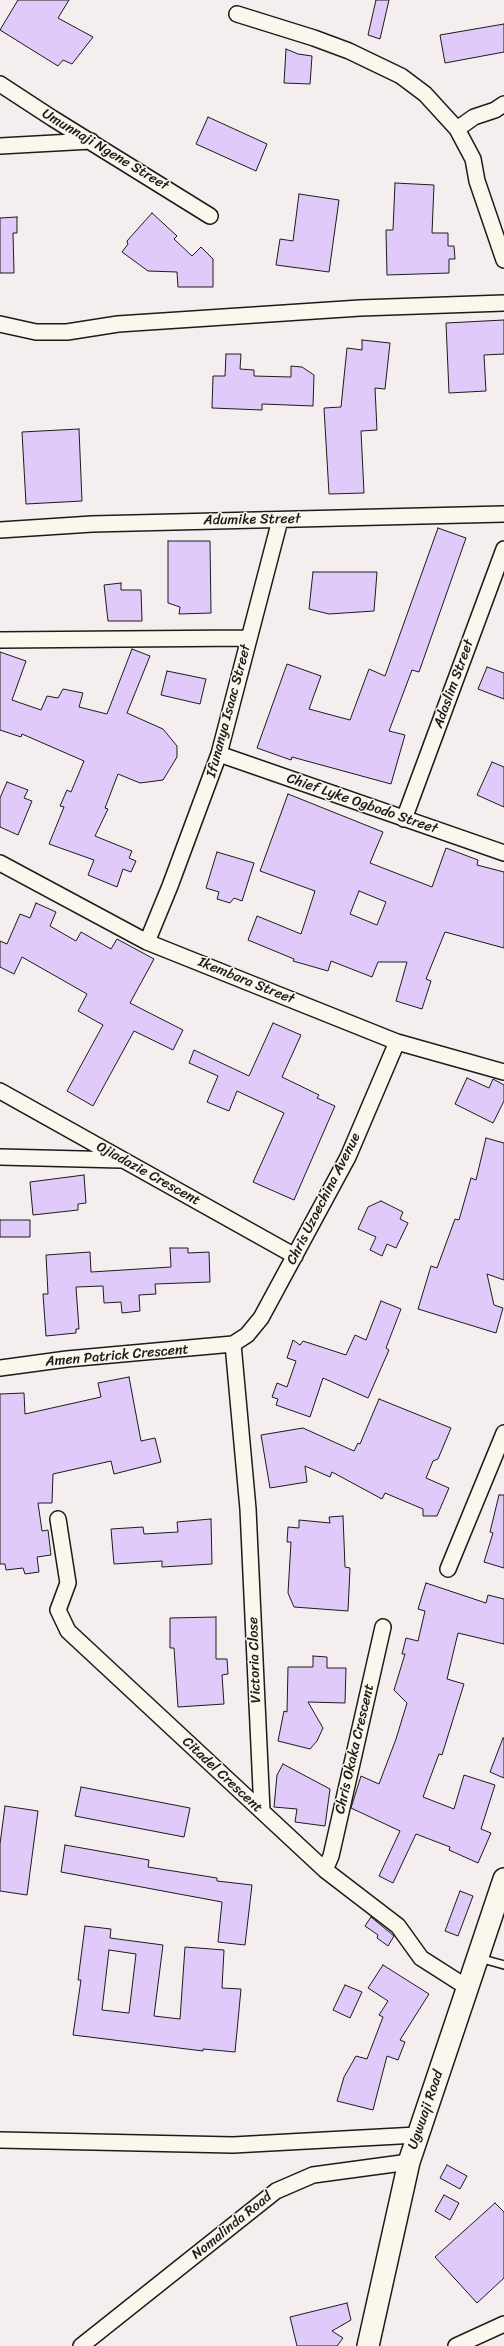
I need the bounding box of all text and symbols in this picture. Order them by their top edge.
street label: Umunnaji Ngene Street [39,106,171,194]
street label: Adumike Street [203,511,301,529]
street label: Adaslim Street [430,637,478,731]
street label: Ifunanya Isaac Street [203,643,255,779]
street label: Chief Lyke Ogbodo Street [284,770,440,838]
street label: Ikembara Street [195,954,297,1008]
street label: Chris Uzoechina Avenue [283,1130,365,1268]
street label: Ojiadazie Crescent [93,1138,203,1210]
street label: Amen Patrick Crescent [45,1341,189,1371]
street label: Victoria Close [245,1617,265,1703]
street label: Chris Okaka Crescent [332,1682,378,1816]
street label: Citadel Crescent [178,1734,266,1816]
street label: Ugwuaji Road [405,2068,447,2152]
street label: Nomalinda Road [189,2189,275,2263]

